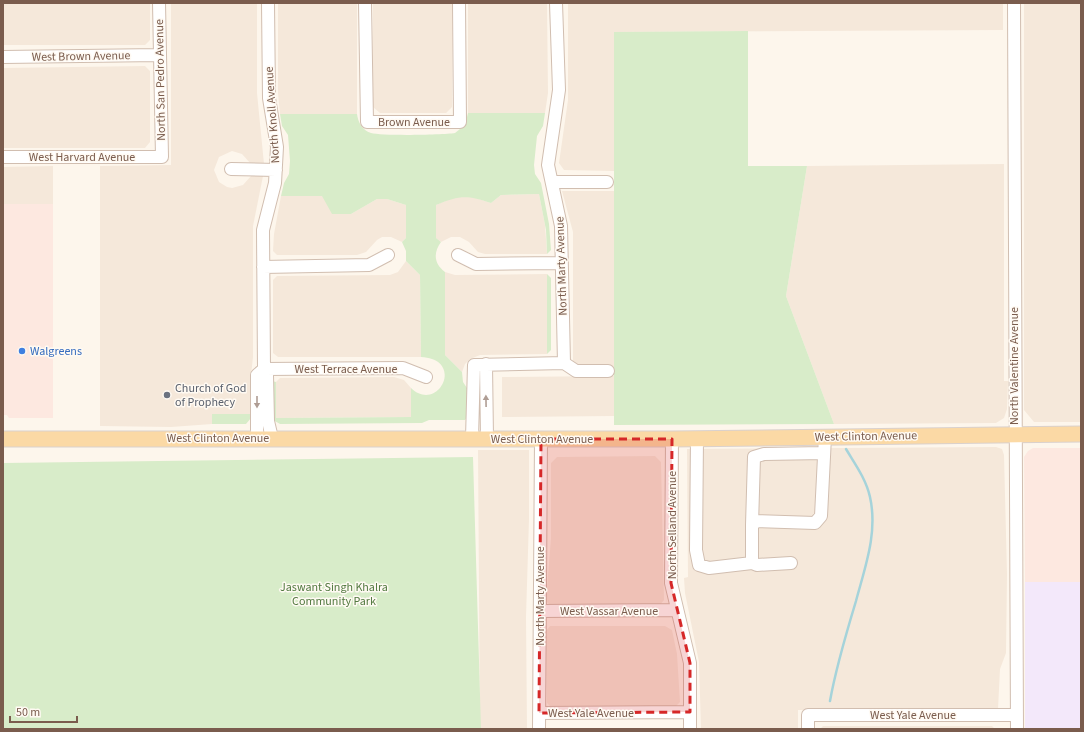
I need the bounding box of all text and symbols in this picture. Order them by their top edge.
street label: North San Pedro Avenue [151,19,170,141]
street label: West Brown Avenue [31,47,131,66]
street label: North Knoll Avenue [261,66,284,164]
street label: Brown Avenue [378,114,450,131]
street label: West Harvard Avenue [29,149,135,166]
street label: North Marty Avenue [551,216,572,316]
street label: North Valentine Avenue [1006,307,1023,425]
place label: Walgreens [30,343,82,360]
marker: Walgreens [17,346,27,356]
street label: West Terrace Avenue [295,361,397,378]
place label: Church of God of Prophecy [175,380,246,411]
marker: Church of God of Prophecy [162,390,172,400]
one-way arrow [483,395,490,407]
one-way arrow [254,396,260,409]
street label: West Clinton Avenue [815,427,917,446]
street label: West Clinton Avenue [167,430,269,447]
street label: West Clinton Avenue [491,431,593,448]
street label: North Selland Avenue [664,471,681,579]
street label: North Marty Avenue [532,546,549,646]
park label: Jaswant Singh Khalra Community Park [280,579,388,610]
street label: West Vassar Avenue [560,603,658,620]
scale bar [10,698,77,724]
text: 50 m [16,704,40,721]
street label: West Yale Avenue [548,705,634,722]
street label: West Yale Avenue [870,707,956,724]

